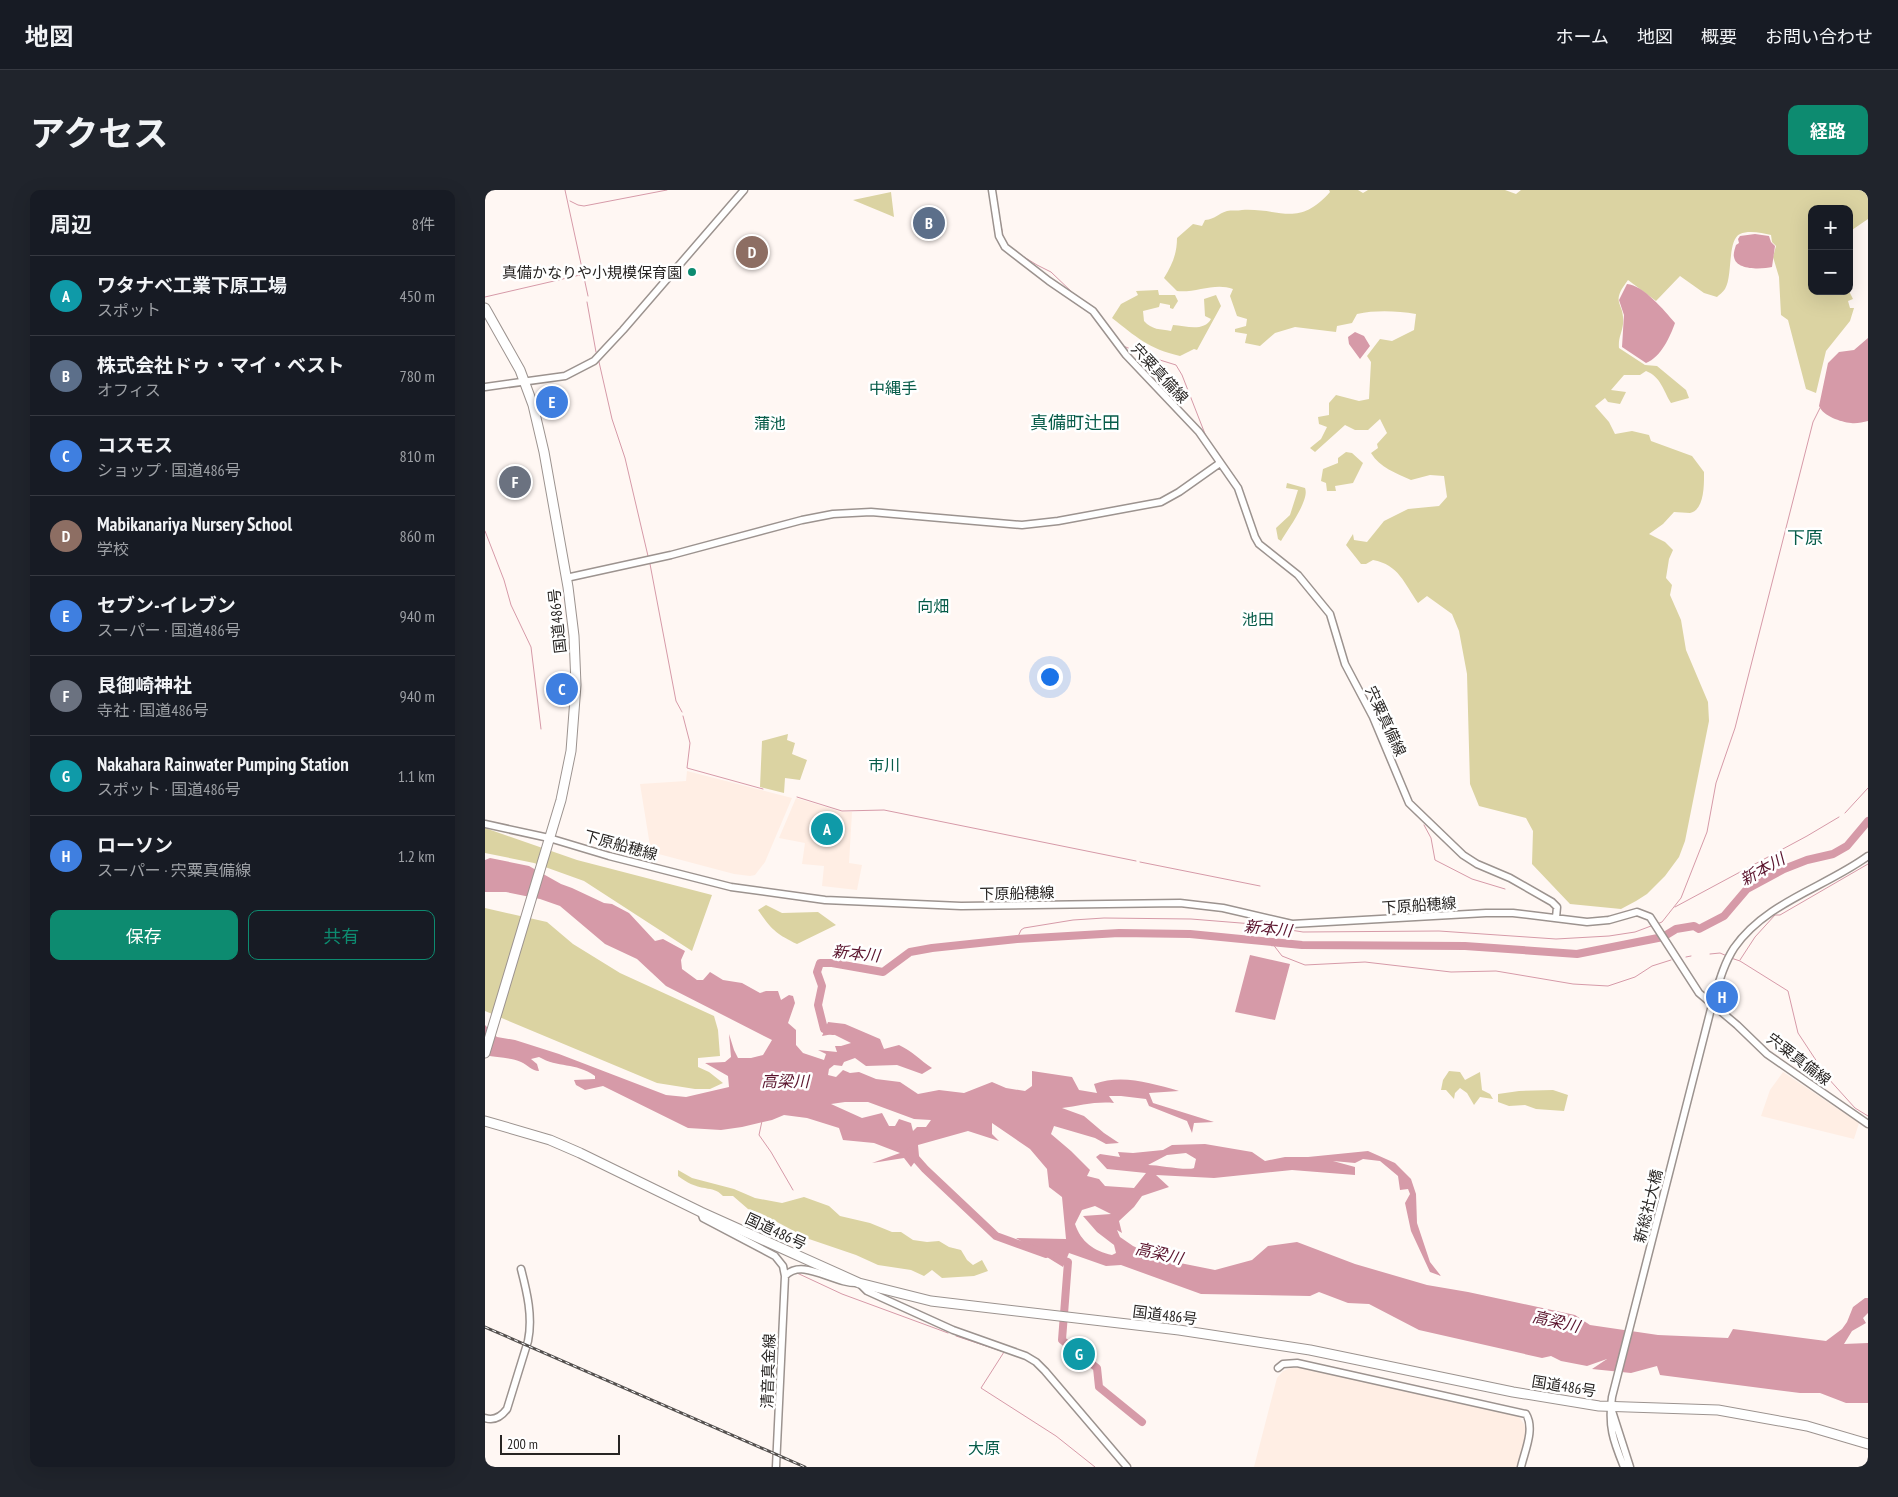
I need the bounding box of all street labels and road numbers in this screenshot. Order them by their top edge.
street label: 宍粟真備線 [1127,339,1193,407]
street label: 国道486号 [544,588,570,654]
street label: 宍粟真備線 [1362,683,1410,759]
street label: 下原船穂線 [582,826,660,864]
street label: 下原船穂線 [979,883,1055,903]
street label: 下原船穂線 [1381,893,1457,917]
street label: 宍粟真備線 [1763,1029,1835,1089]
street label: 新総社大橋 [1630,1167,1666,1245]
street label: 国道486号 [742,1209,810,1253]
street label: 国道486号 [1131,1302,1199,1328]
street label: 清音真金線 [757,1333,779,1409]
street label: 国道486号 [1530,1372,1598,1400]

